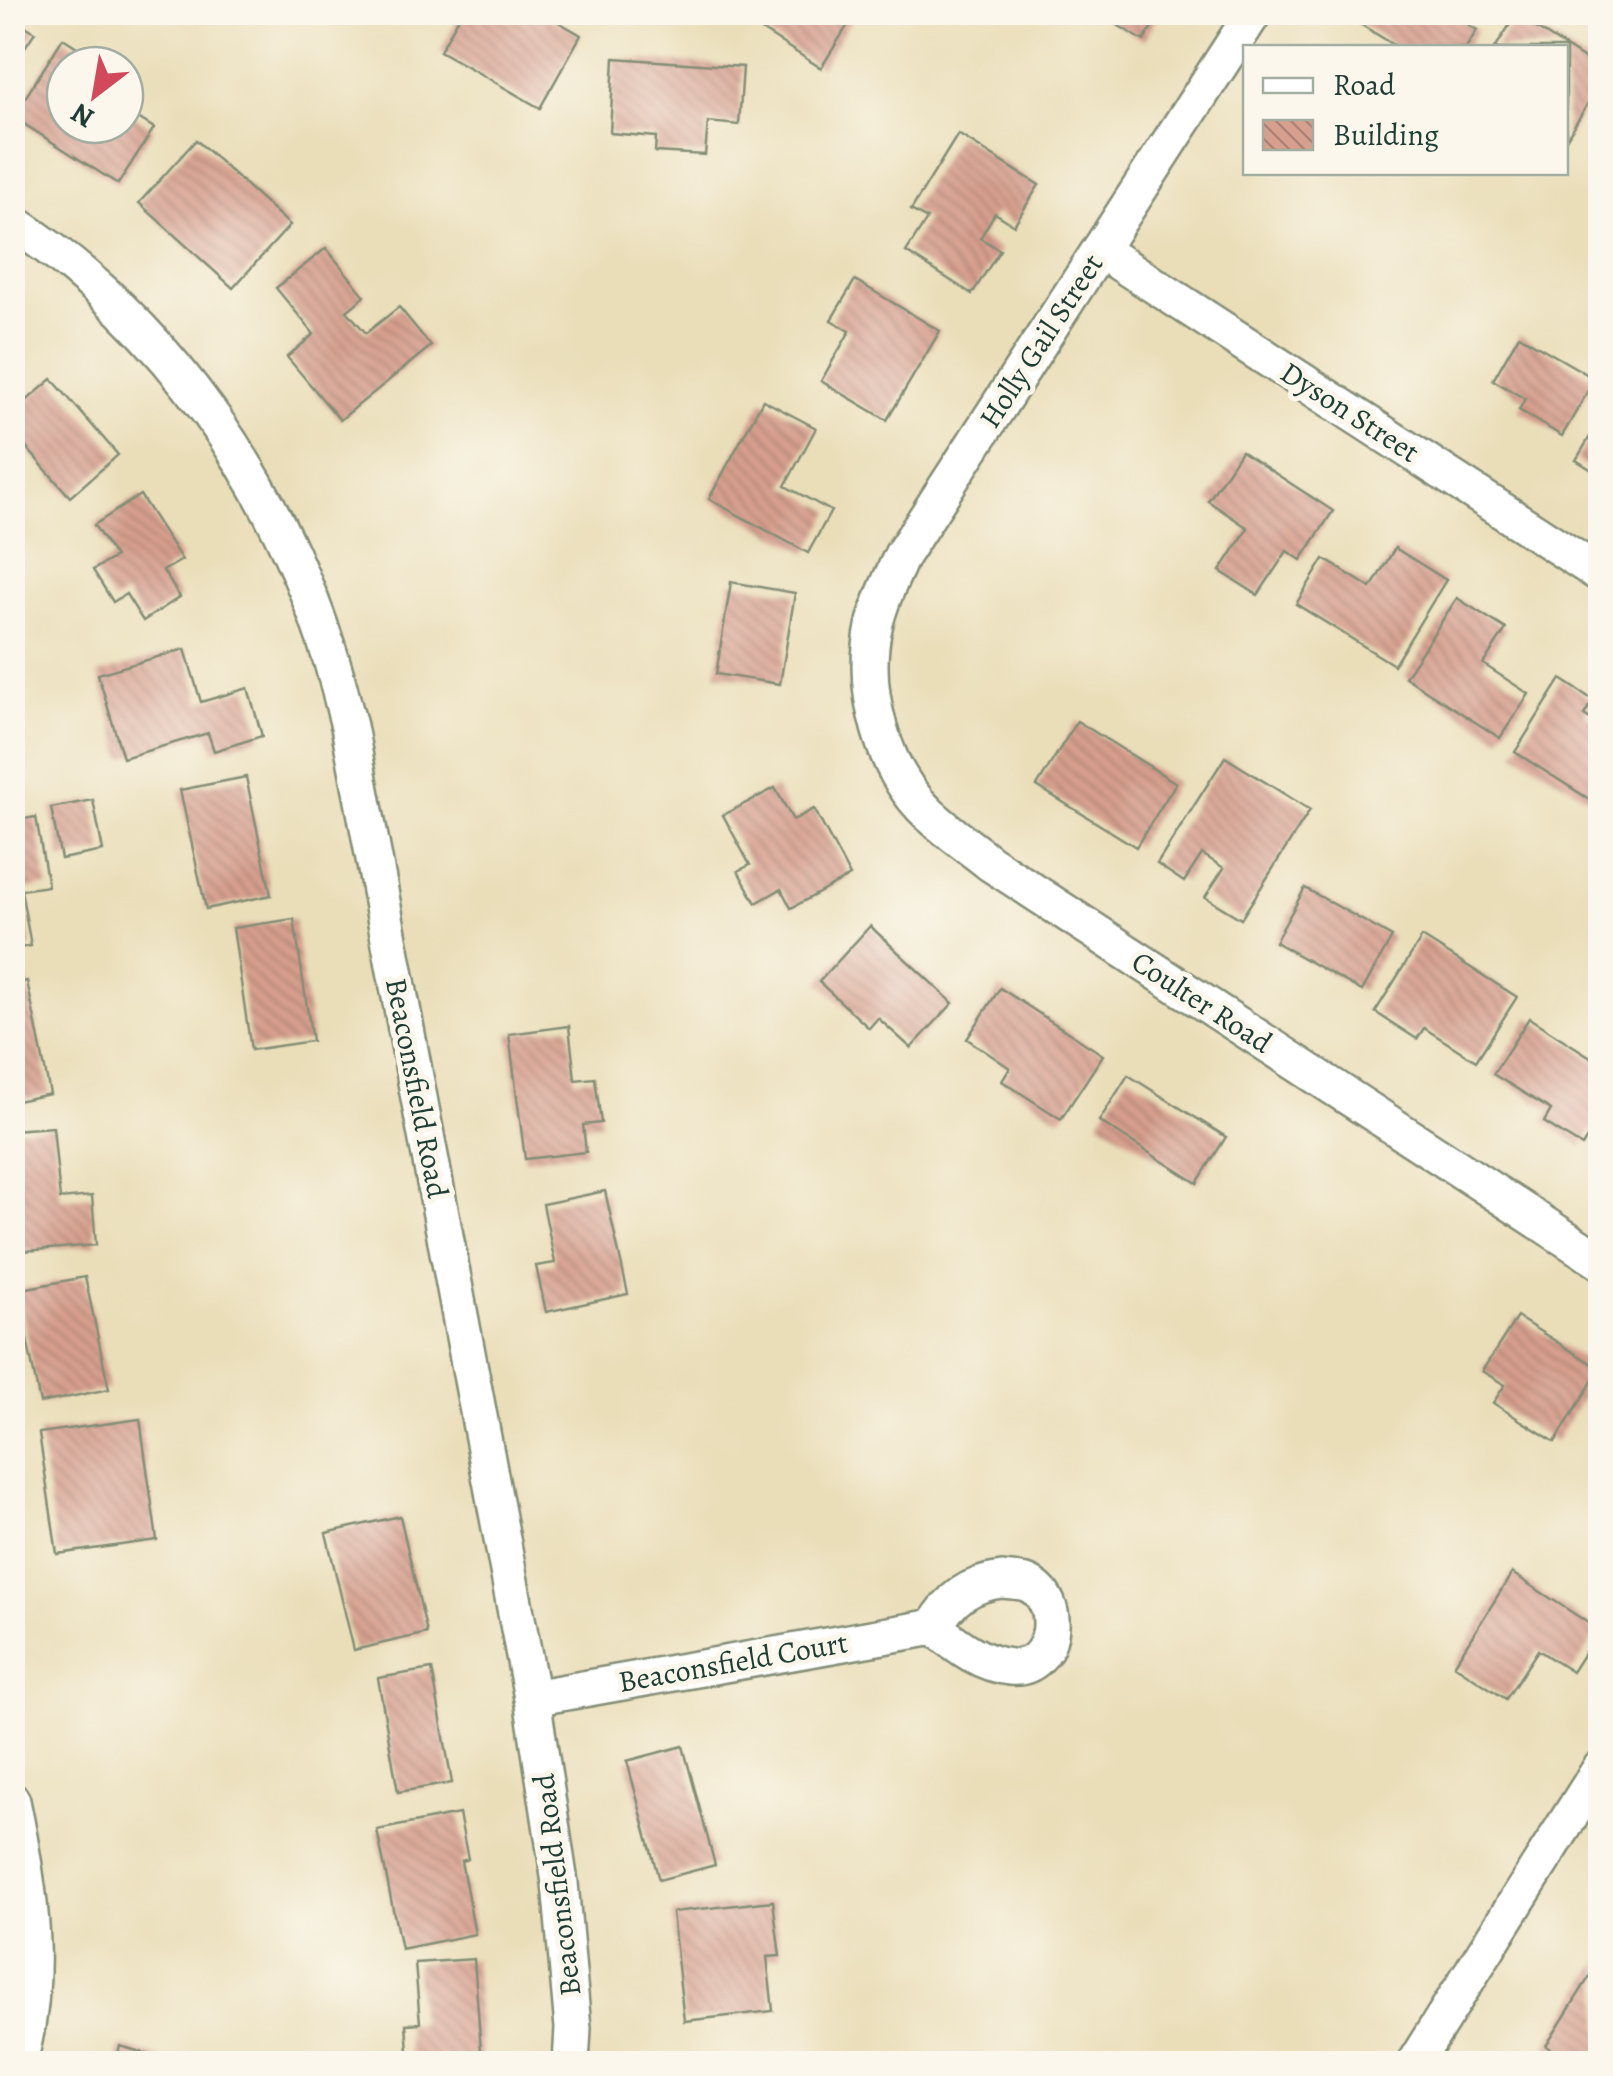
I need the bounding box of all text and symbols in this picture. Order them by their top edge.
north arrow [45,45,145,145]
legend [1243,45,1568,175]
text: Road [1333,65,1396,105]
text: N [64,94,101,137]
text: Building [1333,115,1439,155]
street label: Holly Gail Street [970,246,1112,436]
street label: Dyson Street [1273,352,1427,472]
street label: Coulter Road [1124,942,1281,1063]
street label: Beaconsfield Road [376,974,458,1202]
street label: Beaconsfield Court [615,1622,851,1702]
street label: Beaconsfield Road [523,1771,590,1998]

